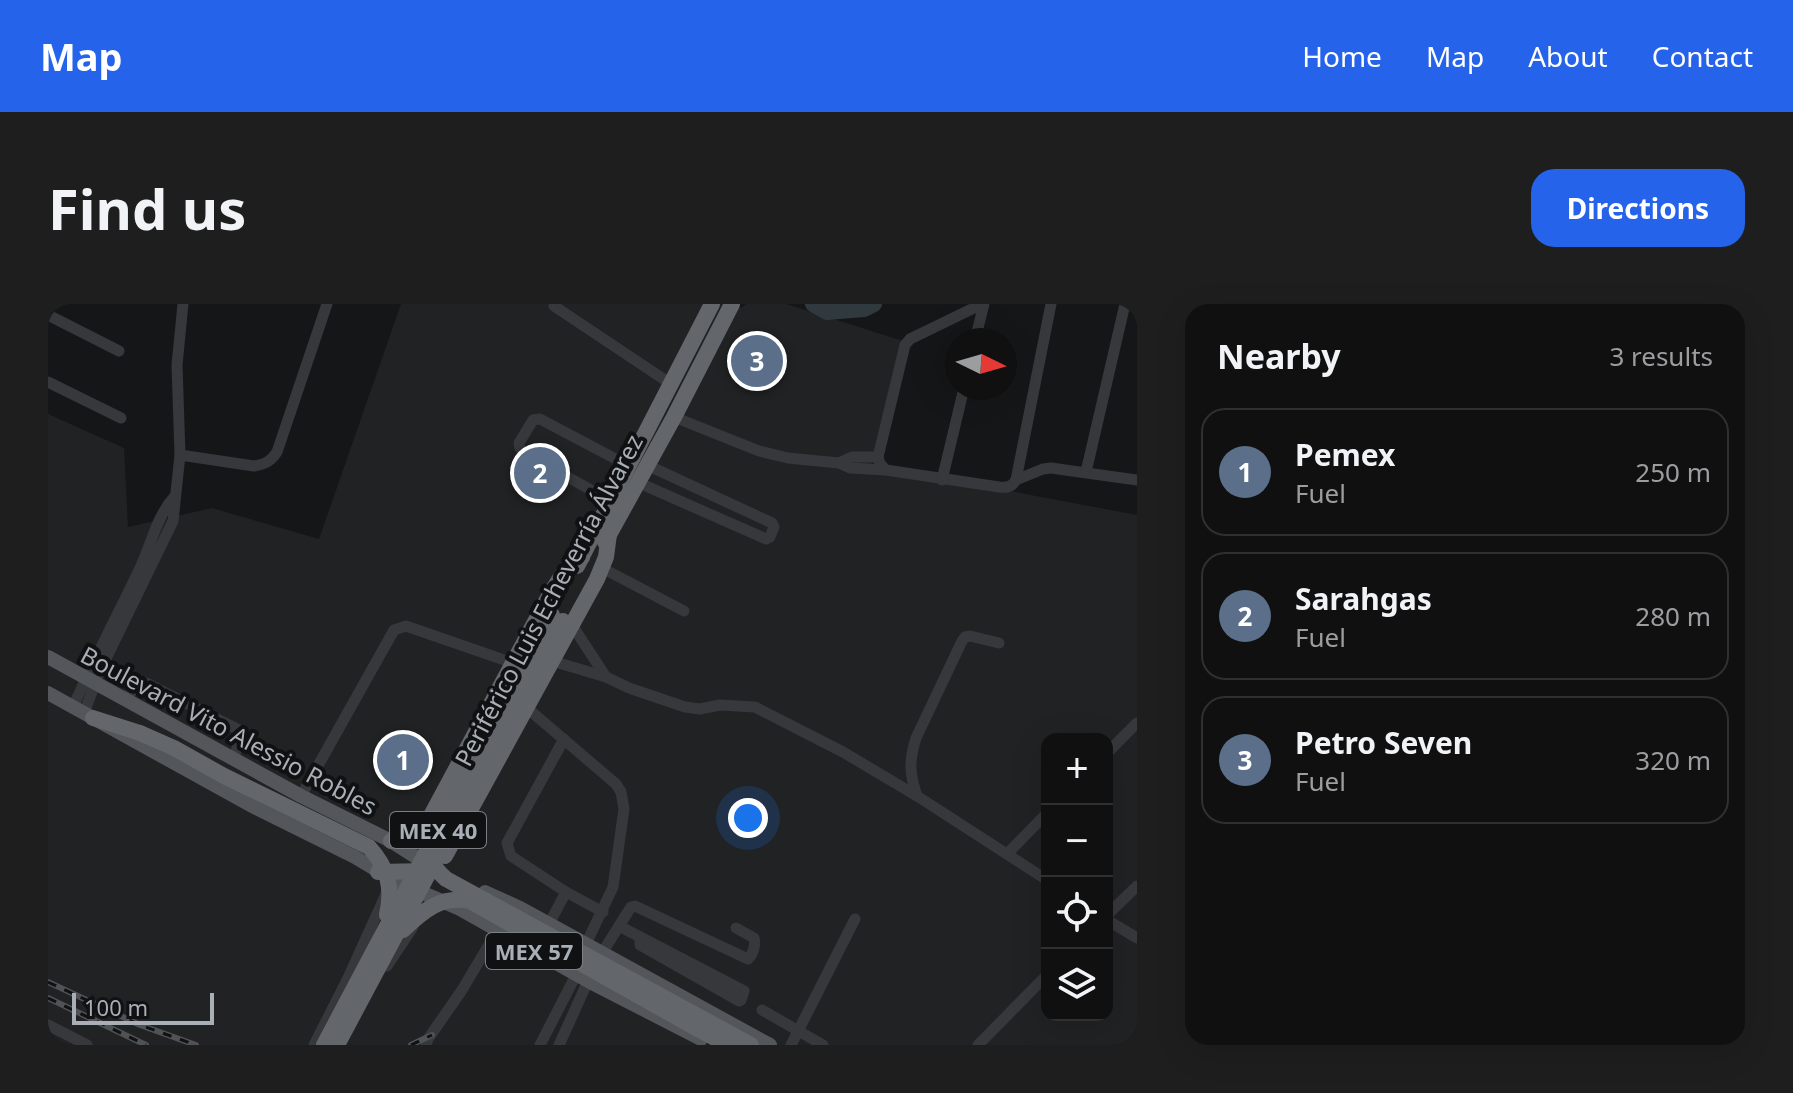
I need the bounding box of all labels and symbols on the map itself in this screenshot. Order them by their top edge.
north arrow [945,328,1017,400]
pin: 3 [731,331,783,391]
street label: Periférico Luis Echeverría Álvarez [446,428,650,772]
pin: 2 [514,443,566,503]
street label: Boulevard Vito Alessio Robles [75,638,383,822]
pin: 1 [377,730,429,790]
your location [728,798,768,838]
road number: MEX 40 [390,812,486,848]
road number: MEX 57 [486,933,582,969]
scale bar [72,989,214,1025]

